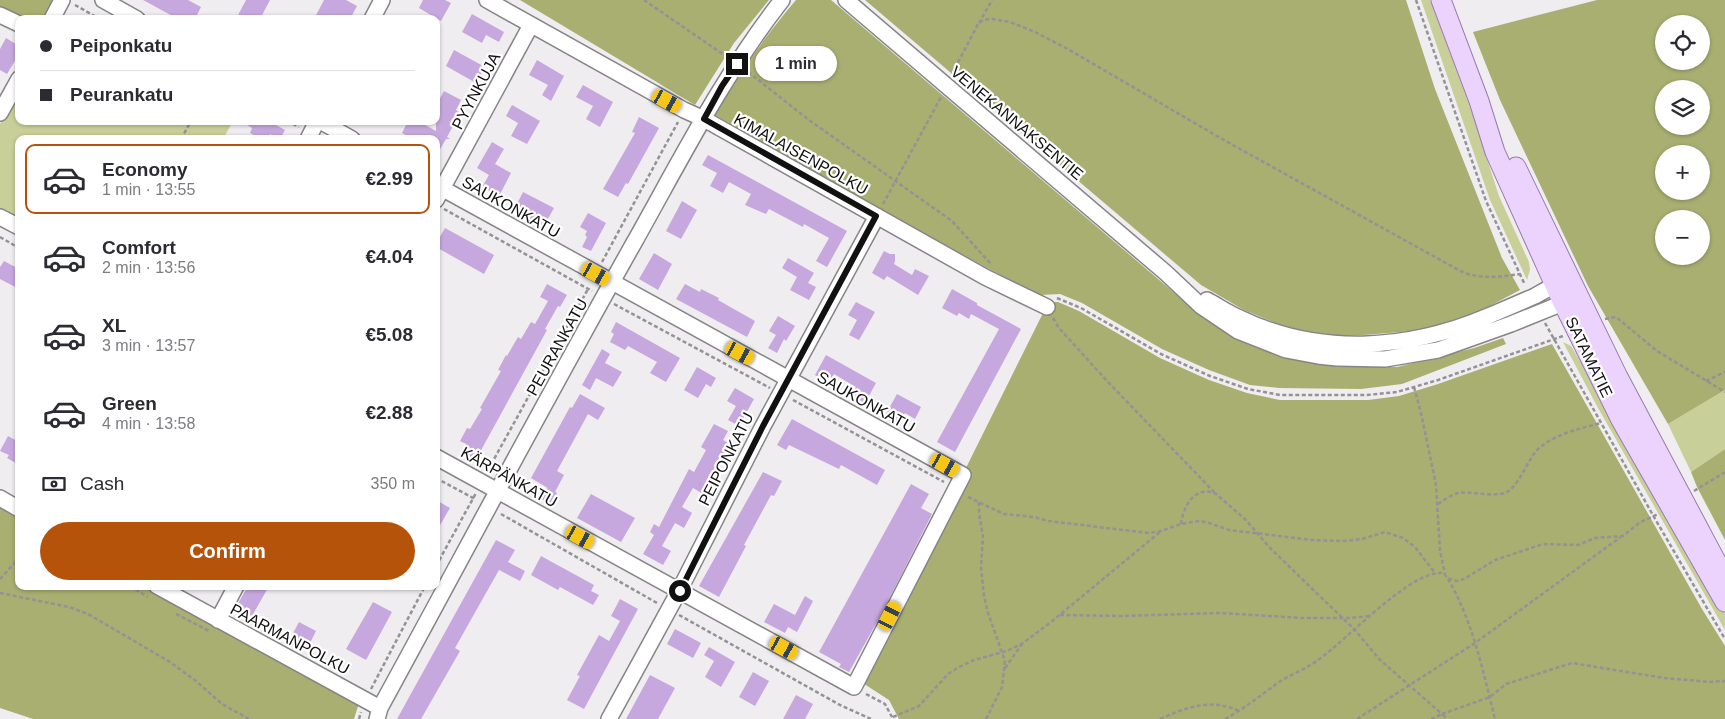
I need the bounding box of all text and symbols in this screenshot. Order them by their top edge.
map controls [1655,15,1710,265]
button: locate [1655,15,1710,70]
text: Peiponkatu [70,35,172,56]
callout: 1 min [754,46,837,82]
street label: PYYNKUJA [449,49,503,132]
route end [726,53,748,75]
text: 1 min [775,55,817,72]
street label: VENEKANNAKSENTIE [948,63,1086,183]
button: layers [1655,80,1710,135]
text: Peurankatu [70,84,173,105]
car [650,87,683,115]
street label: KIMALAISENPOLKU [731,110,871,198]
button: + [1655,145,1710,200]
icon: car [42,157,87,202]
text: Economy [102,159,188,180]
text: €2.99 [365,168,413,189]
street label: SAUKONKATU [459,173,563,241]
text: 1 min · 13:55 [102,181,195,198]
button: − [1655,210,1710,265]
icon: car [42,235,87,280]
text: Comfort [102,237,176,258]
text: €4.04 [365,246,413,267]
text: 2 min · 13:56 [102,259,195,276]
car [579,260,612,288]
street label: PEURANKATU [523,296,591,398]
icon: car [42,313,87,358]
street label: SATAMATIE [1562,314,1616,400]
text: XL [102,315,126,336]
text: €5.08 [365,324,413,345]
text: 3 min · 13:57 [102,337,195,354]
car [723,339,756,367]
street label: SAUKONKATU [814,368,918,436]
icon: car [42,391,87,436]
text: Green [102,393,157,414]
text: €2.88 [365,402,413,423]
street label: PEIPONKATU [695,410,757,508]
text: 4 min · 13:58 [102,415,195,432]
street label: KÄRPÄNKATU [458,444,560,510]
car [928,451,961,479]
icon: cash [40,470,68,498]
text: Cash [80,473,124,494]
text: 350 m [371,475,415,492]
button: Confirm [40,522,415,580]
car [563,523,596,551]
route start [669,580,691,602]
car [876,599,903,633]
street label: PAARMANPOLKU [228,600,352,678]
car [767,634,800,662]

